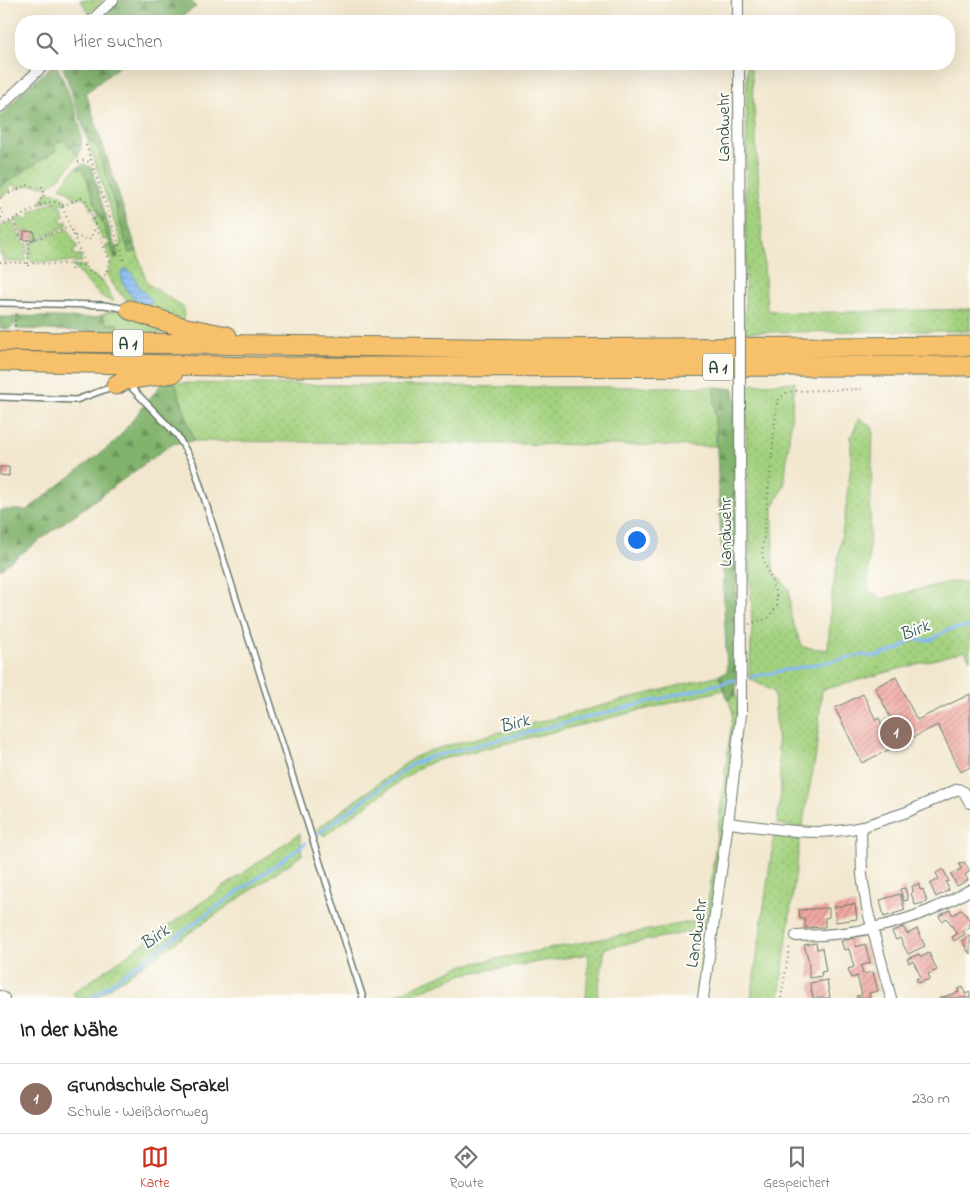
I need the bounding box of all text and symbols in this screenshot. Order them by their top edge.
search box [15,15,955,70]
icon: search [33,29,61,57]
text: Hier suchen [73,29,162,56]
street label: Landwehr [712,92,738,162]
road number: A 1 [113,329,143,356]
road number: A 1 [703,354,733,381]
street label: Landwehr [714,497,740,567]
your location [624,527,650,553]
water label: Birk [896,613,935,649]
water label: Birk [497,707,533,741]
pin: 1 [880,714,912,752]
street label: Landwehr [680,897,716,969]
water label: Birk [135,918,176,958]
text: In der Nähe [20,1016,118,1046]
text: Grundschule Sprakel [67,1073,229,1100]
text: 1 [33,1087,39,1111]
text: 230 m [912,1087,950,1111]
text: Schule · Weißdornweg [67,1100,208,1124]
tab: Karte [140,1143,170,1194]
tab: Route [449,1143,483,1194]
tab: Gespeichert [763,1143,830,1194]

